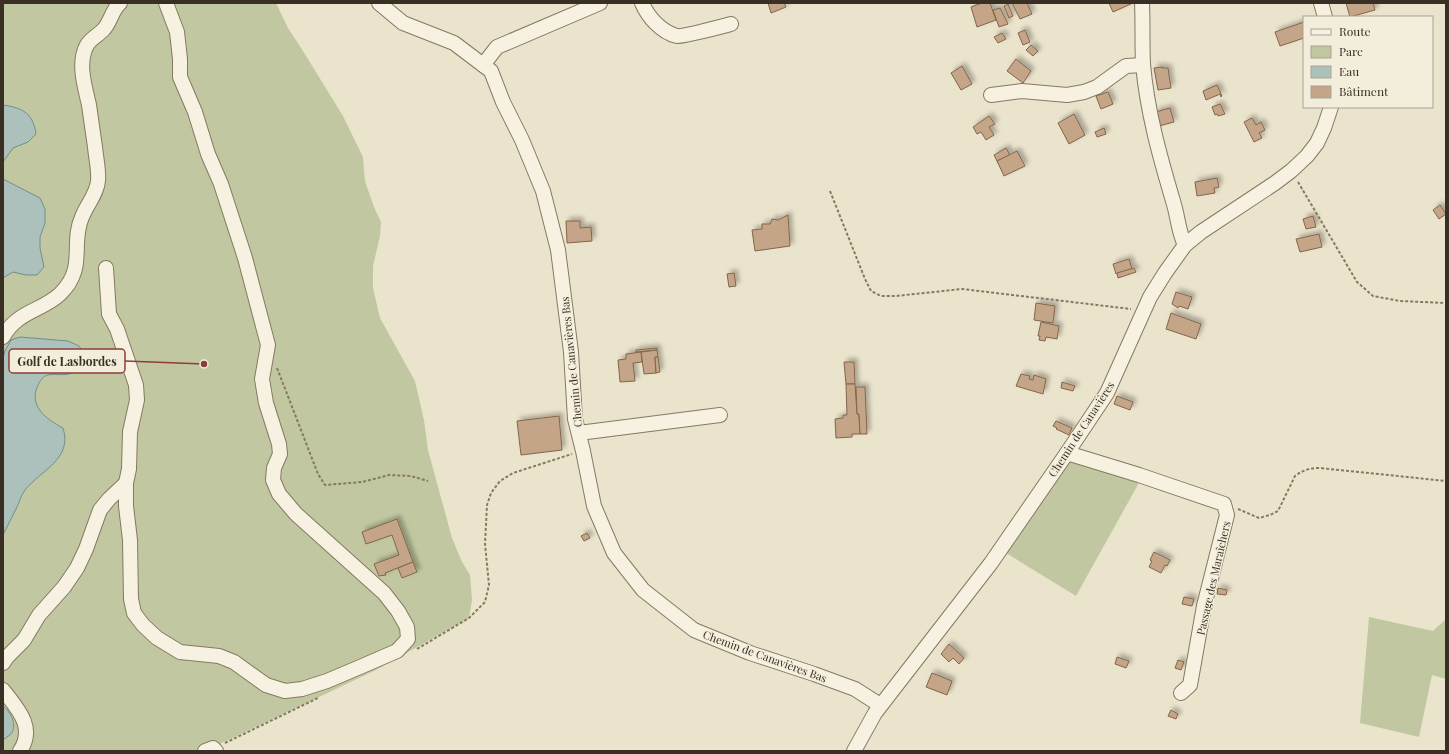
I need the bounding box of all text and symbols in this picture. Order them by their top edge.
legend [1303,16,1433,108]
text: Route [1339,23,1371,39]
text: Parc [1339,43,1363,59]
text: Eau [1339,63,1359,79]
text: Bâtiment [1339,83,1389,99]
street label: Chemin de Canavières Bas [557,296,585,428]
callout: Golf de Lasbordes [9,349,125,373]
text: Golf de Lasbordes [17,353,117,369]
street label: Chemin de Canavières [1044,378,1118,480]
street label: Passage des Maraîchers [1193,519,1233,636]
street label: Chemin de Canavières Bas [701,627,829,685]

